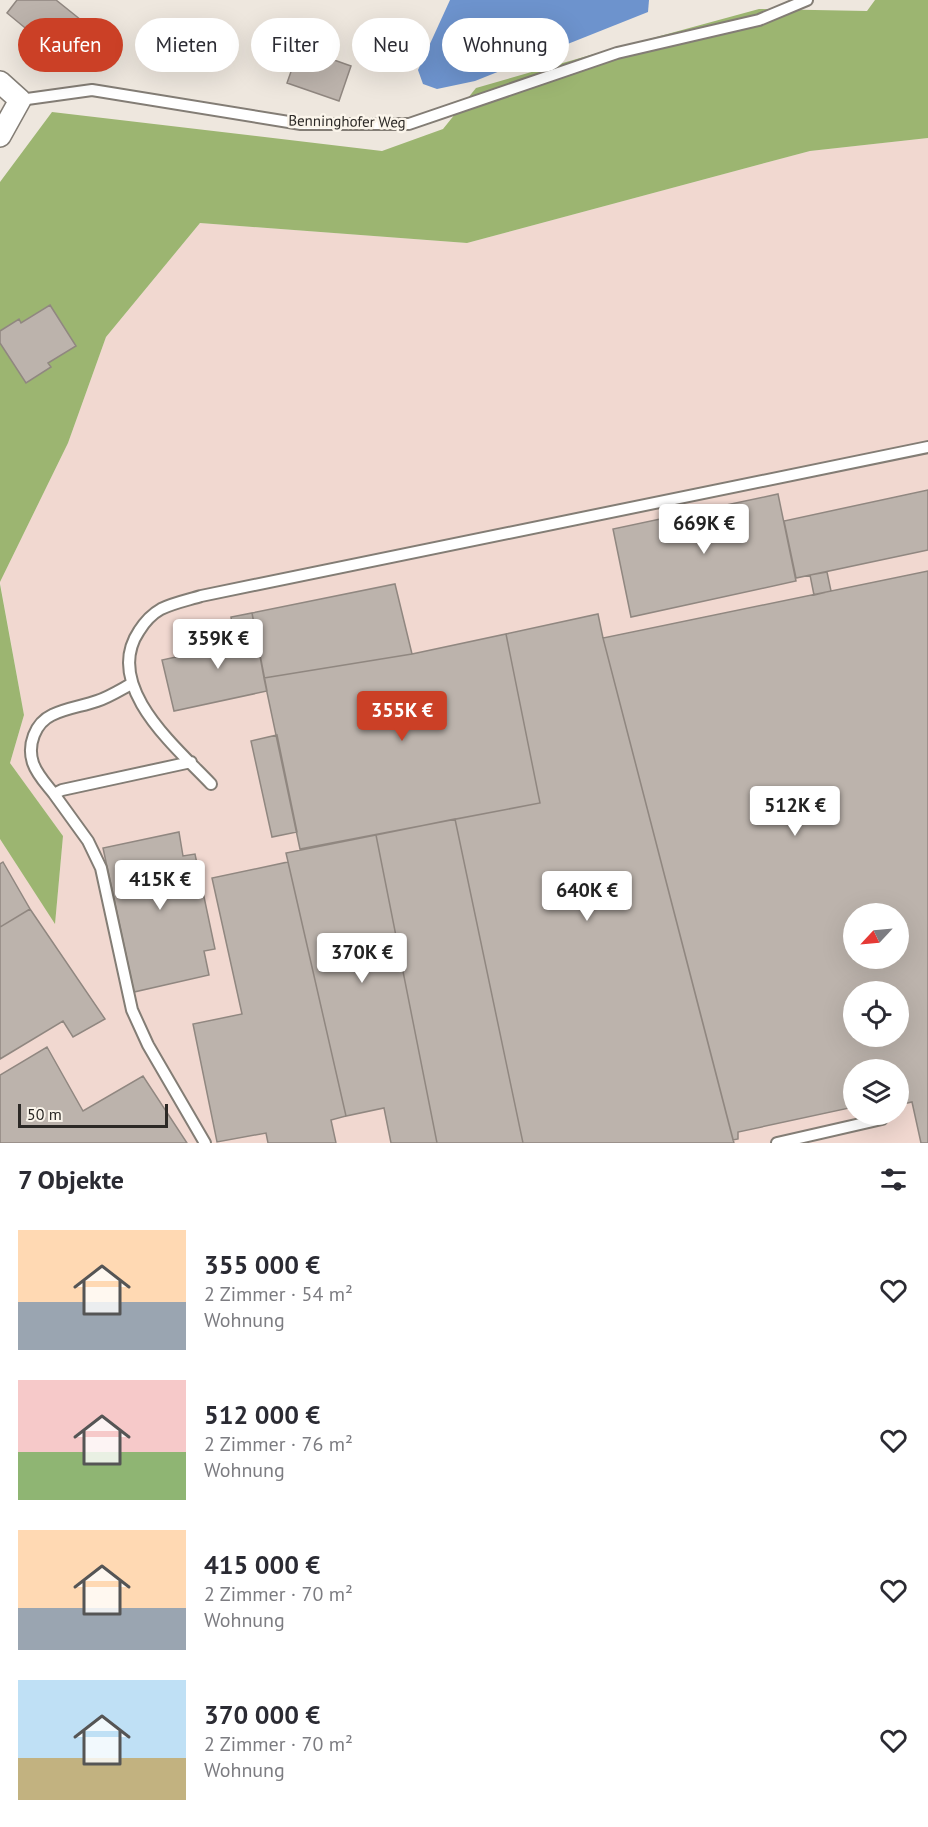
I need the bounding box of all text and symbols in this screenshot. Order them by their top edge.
chip: Kaufen [18,18,123,72]
chip: Mieten [135,18,239,72]
chip: Filter [251,18,340,72]
chip: Neu [352,18,430,72]
chip: Wohnung [442,18,569,72]
street label: Benninghofer Weg [288,110,406,132]
pin: 669K € [655,504,753,555]
text: 669K € [673,510,735,536]
pin: 359K € [169,619,267,670]
text: 359K € [187,625,249,651]
pin: 355K € [353,691,451,742]
text: 355K € [371,697,433,723]
pin: 512K € [746,786,844,837]
text: 512K € [764,792,826,818]
pin: 415K € [111,860,209,911]
text: 415K € [129,866,191,892]
pin: 640K € [538,871,636,922]
text: 640K € [556,877,618,903]
north arrow [843,903,909,969]
map controls [843,903,909,1125]
pin: 370K € [313,933,411,984]
text: 370K € [331,939,393,965]
button: locate [843,981,909,1047]
button: layers [843,1059,909,1125]
scale bar [18,1101,168,1128]
text: 50 m [27,1104,62,1124]
text: 7 Objekte [18,1163,124,1196]
icon: filters [877,1163,910,1196]
text: 355 000 € [204,1248,320,1281]
icon: home [66,1254,138,1326]
icon: heart [877,1274,910,1307]
text: 2 Zimmer · 54 m² [204,1281,353,1307]
text: Wohnung [204,1307,285,1333]
text: 512 000 € [204,1398,320,1431]
icon: home [66,1404,138,1476]
icon: heart [877,1424,910,1457]
text: 2 Zimmer · 76 m² [204,1431,353,1457]
text: Wohnung [204,1457,285,1483]
text: 415 000 € [204,1548,320,1581]
icon: home [66,1554,138,1626]
icon: heart [877,1574,910,1607]
text: 2 Zimmer · 70 m² [204,1581,353,1607]
text: Wohnung [204,1607,285,1633]
text: 370 000 € [204,1698,320,1731]
icon: home [66,1704,138,1776]
icon: heart [877,1724,910,1757]
text: 2 Zimmer · 70 m² [204,1731,353,1757]
text: Wohnung [204,1757,285,1783]

